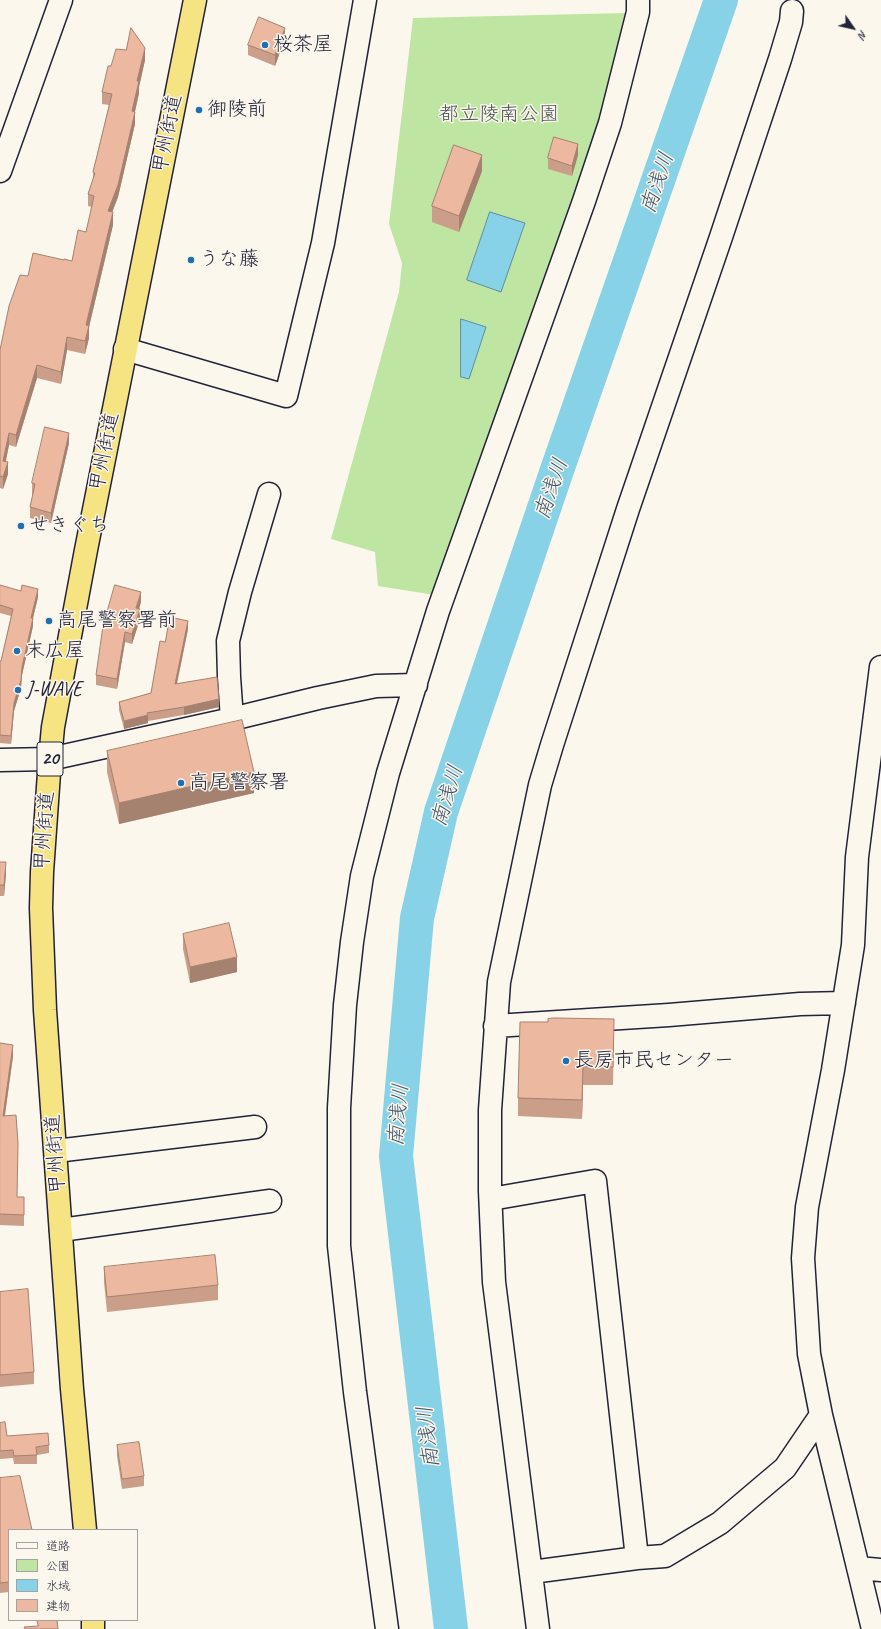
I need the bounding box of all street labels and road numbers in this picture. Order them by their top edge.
street label: 甲州街道 [149,92,187,176]
street label: 甲州街道 [86,410,124,494]
road number: 20 [37,742,63,776]
street label: 甲州街道 [30,790,60,872]
street label: 甲州街道 [41,1113,71,1195]

